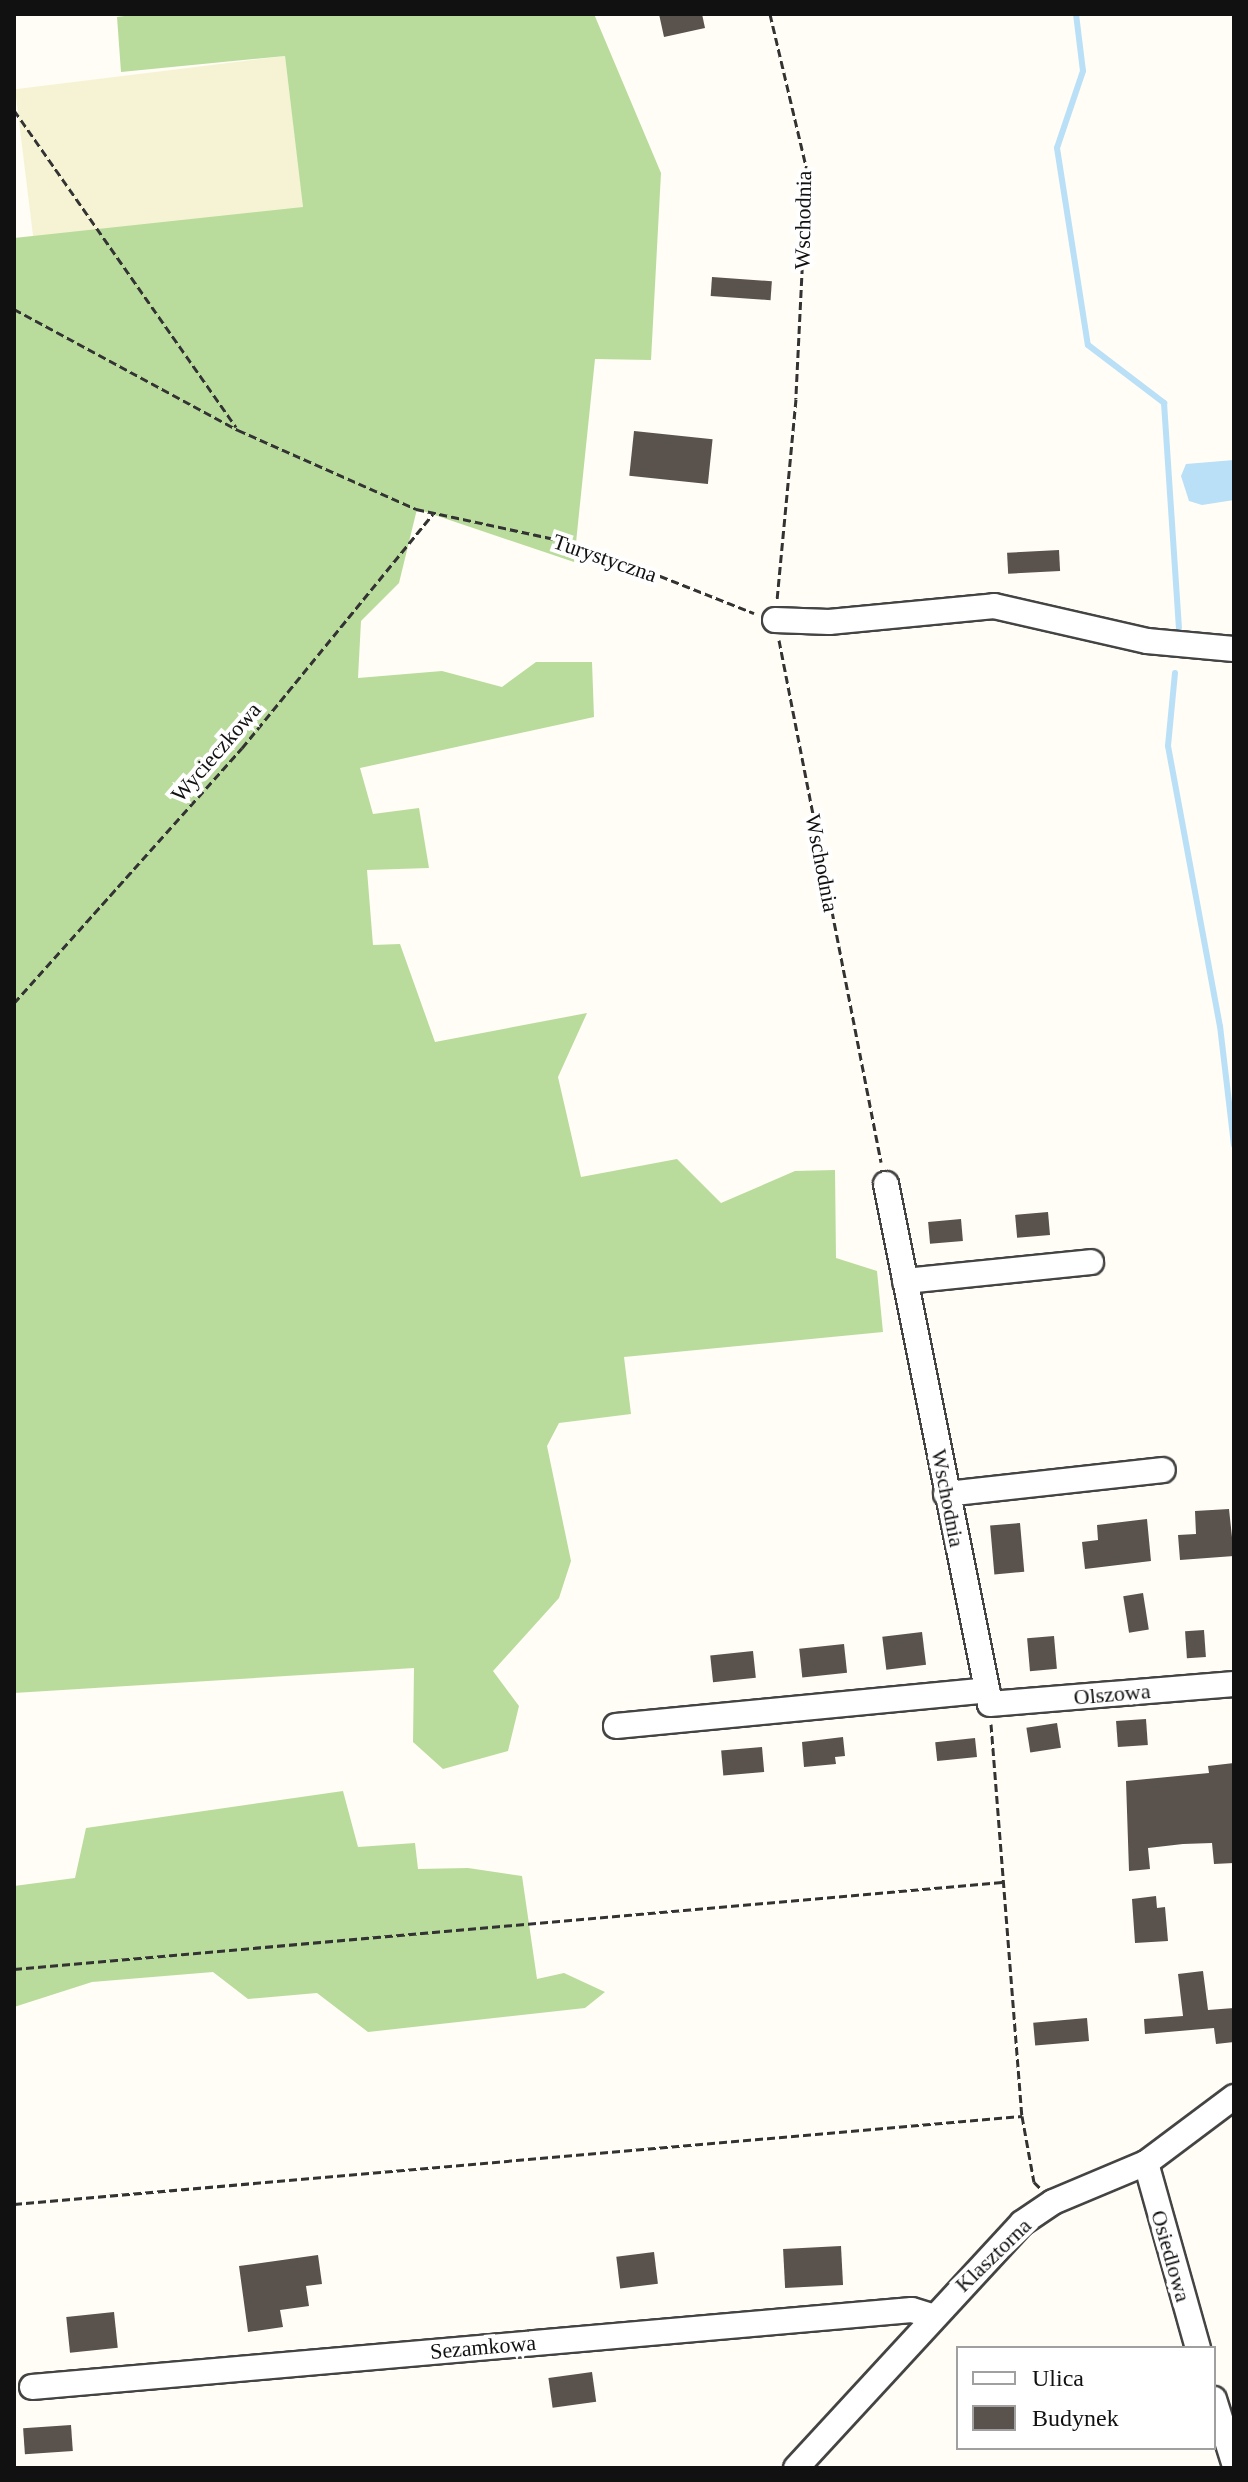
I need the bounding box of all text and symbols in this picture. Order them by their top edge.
street label: Wschodnia [789,170,817,270]
street label: Turystyczna [550,528,660,588]
street label: Wycieczkowa [166,697,266,807]
street label: Wschodnia [800,812,844,914]
street label: Wschodnia [926,1447,970,1549]
street label: Olszowa [1073,1677,1151,1711]
street label: Osiedlowa [1145,2207,1197,2305]
street label: Klasztorna [950,2212,1036,2298]
street label: Sezamkowa [429,2329,537,2365]
legend [956,2346,1216,2450]
text: Ulica [1032,2365,1084,2391]
text: Budynek [1032,2405,1119,2431]

